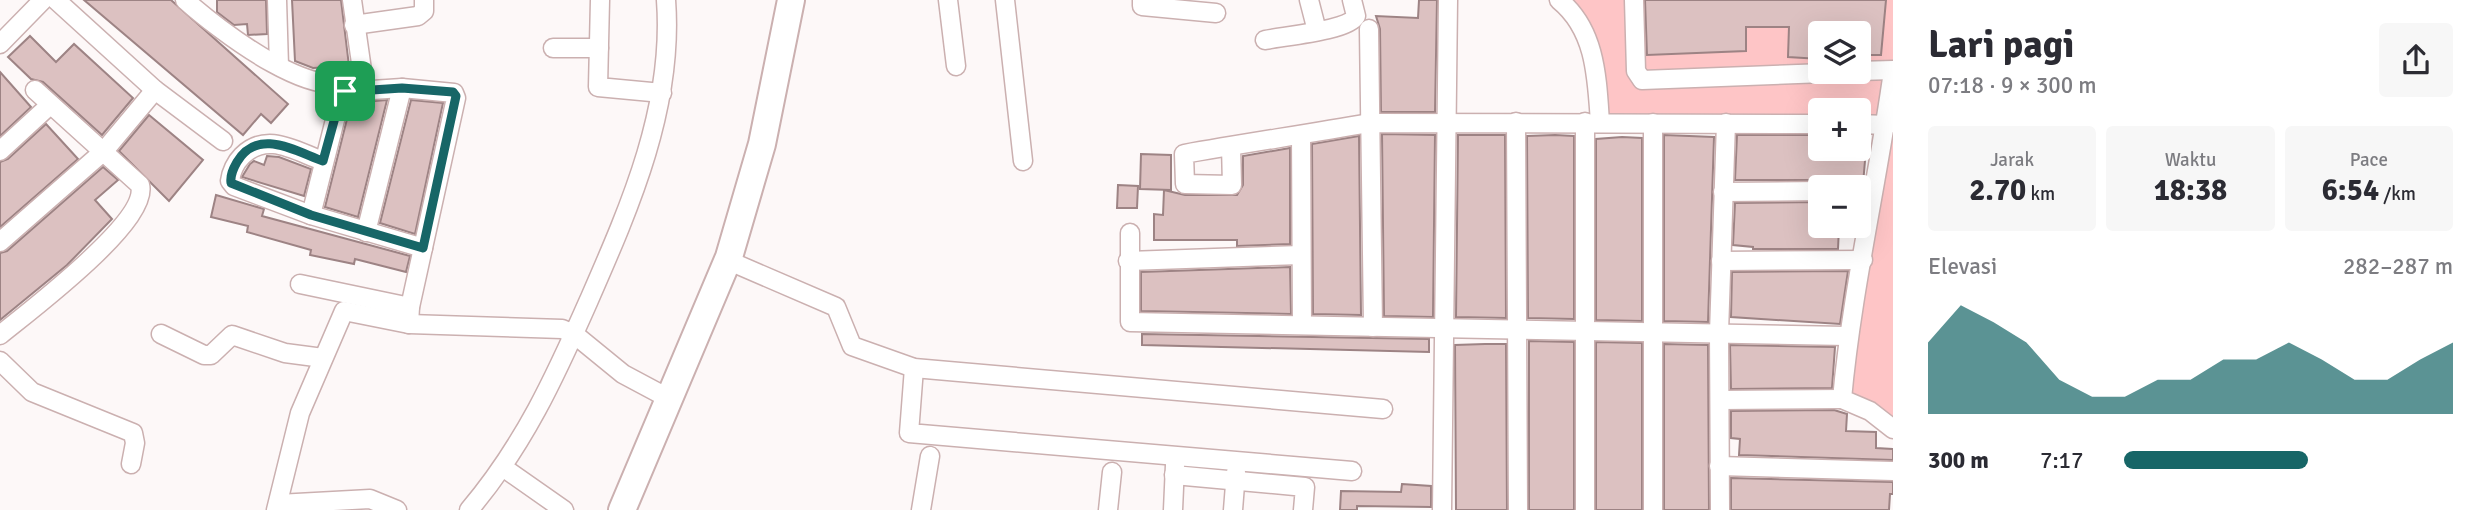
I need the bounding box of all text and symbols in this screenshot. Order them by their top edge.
map controls [1808,21,1871,238]
button: layers [1808,21,1871,84]
text: Lari pagi [1928,21,2074,68]
button: share [2379,23,2453,97]
pin [315,61,375,121]
text: 07:18 · 9 × 300 m [1928,71,2097,100]
icon: arrive [326,72,364,110]
button: + [1808,98,1871,161]
text: Jarak [1990,148,2034,172]
text: Waktu [2165,148,2216,172]
text: Pace [2350,148,2388,172]
text: 2.70 [1969,172,2026,209]
text: 18:38 [2154,172,2227,209]
text: 6:54 [2322,172,2379,209]
button: − [1808,175,1871,238]
text: km [2026,182,2055,206]
text: /km [2379,182,2416,206]
text: Elevasi [1928,252,1997,281]
text: 282–287 m [2343,252,2453,281]
text: 300 m [1928,446,1989,475]
text: 7:17 [2040,446,2083,475]

